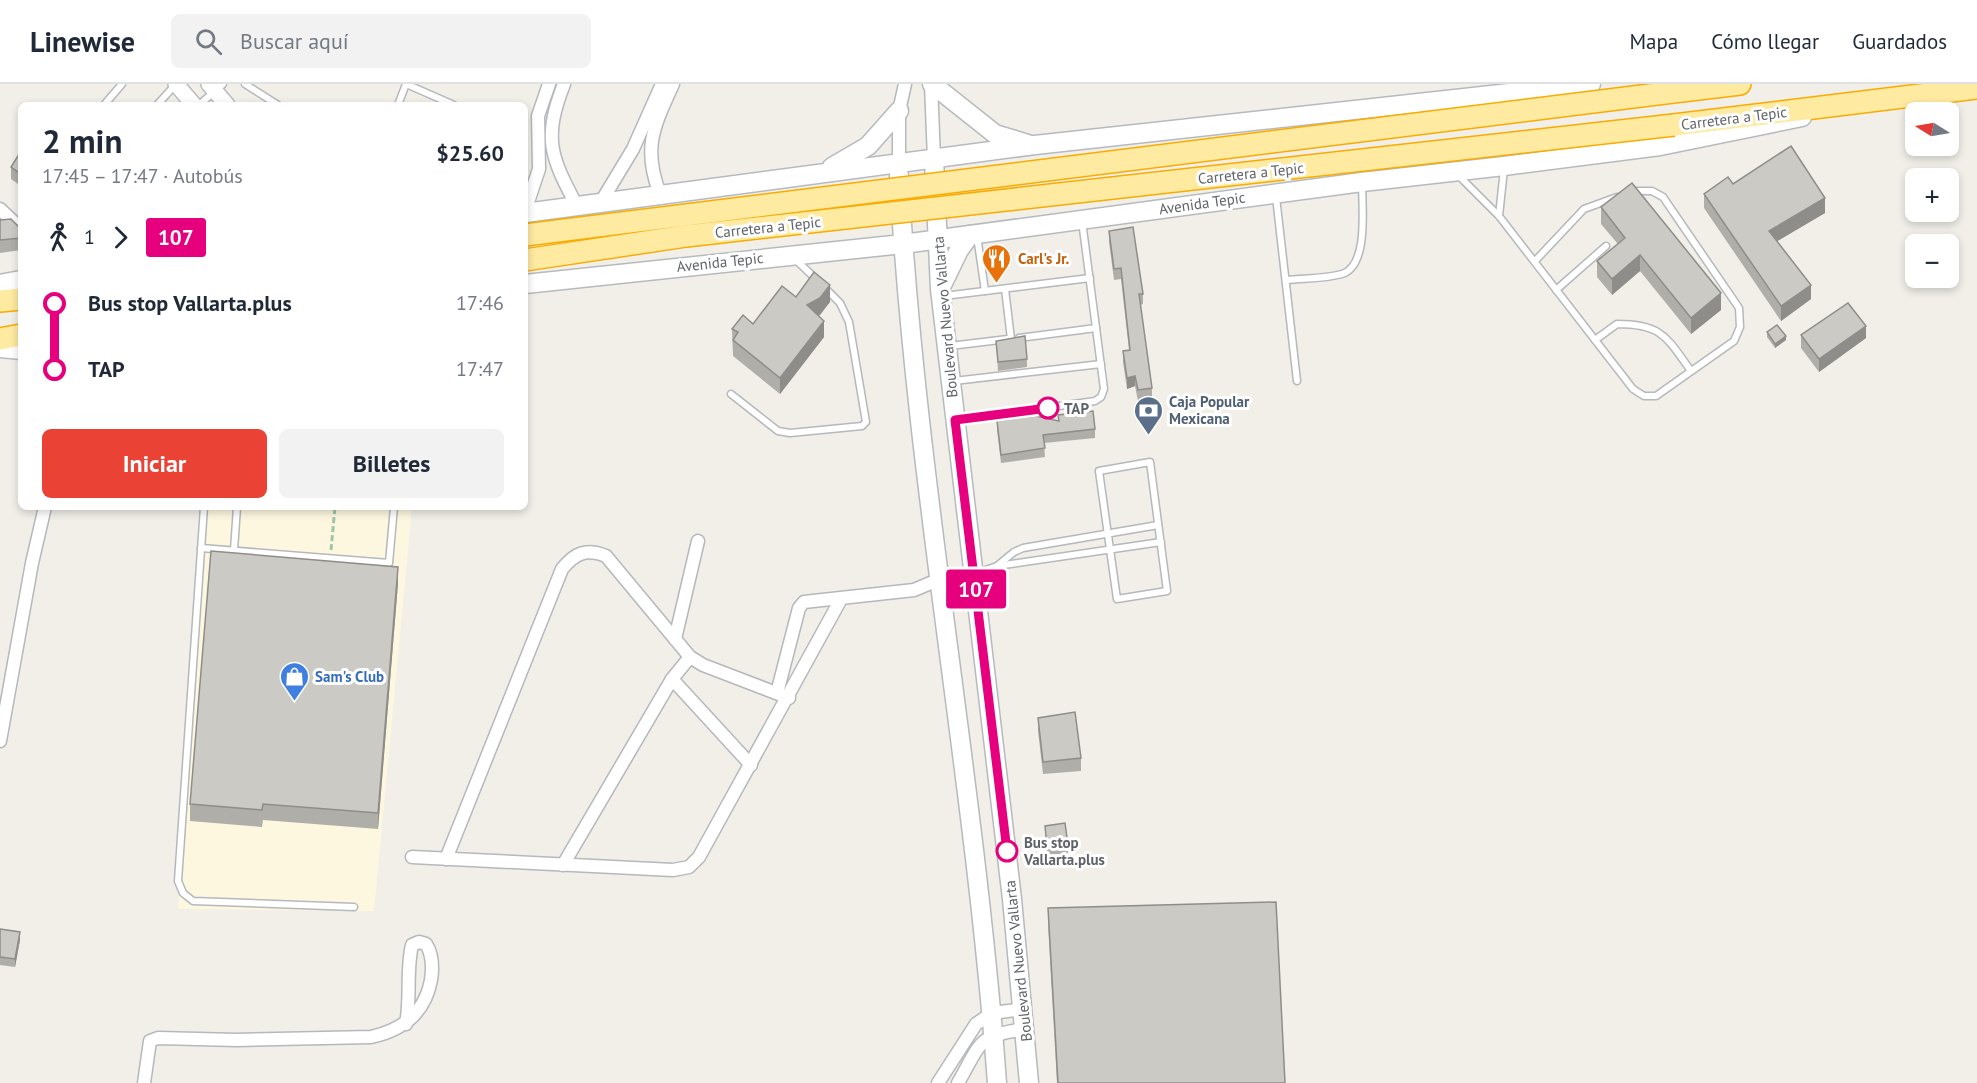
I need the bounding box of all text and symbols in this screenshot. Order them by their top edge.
search box [171,14,591,68]
text: Linewise [30,23,135,60]
icon: search [192,25,225,58]
text: Buscar aquí [240,27,349,55]
text: Mapa [1629,28,1678,55]
text: Cómo llegar [1711,28,1819,55]
text: Guardados [1852,28,1947,55]
street label: Carretera a Tepic [1680,102,1788,134]
north arrow [1905,102,1959,156]
map controls [1905,102,1959,288]
text: 2 min [42,119,123,162]
text: $25.60 [436,139,504,167]
street label: Carretera a Tepic [1197,158,1305,188]
text: 17:45 – 17:47 · Autobús [42,163,243,189]
button: + [1905,168,1959,222]
street label: Avenida Tepic [1158,187,1247,218]
street label: Carretera a Tepic [714,212,822,242]
icon: walk [42,221,75,254]
icon: forward [104,221,137,254]
text: 1 [84,224,95,250]
text: 107 [158,224,194,251]
button: − [1905,234,1959,288]
street label: Boulevard Nuevo Vallarta [928,235,962,399]
restaurant icon: Carl's Jr. [981,242,1013,284]
street label: Avenida Tepic [676,248,765,276]
place label: Carl's Jr. [1018,249,1070,268]
text: Bus stop Vallarta.plus [88,289,292,317]
text: 17:46 [456,290,504,316]
text: TAP [88,355,125,383]
text: 17:47 [456,356,504,382]
place label: Caja Popular Mexicana [1169,392,1250,428]
bank icon: Caja Popular Mexicana [1132,394,1164,436]
marker: TAP [1037,397,1059,419]
place label: TAP [1064,399,1089,418]
button: Iniciar [42,429,267,498]
button: Billetes [279,429,504,498]
line badge: 107 [942,570,1010,608]
text: 107 [958,576,994,603]
shop icon: Sam's Club [278,660,310,702]
place label: Sam's Club [315,667,384,686]
place label: Bus stop Vallarta.plus [1023,833,1105,869]
marker: Bus stop Vallarta.plus [996,840,1018,862]
street label: Boulevard Nuevo Vallarta [1000,879,1036,1043]

